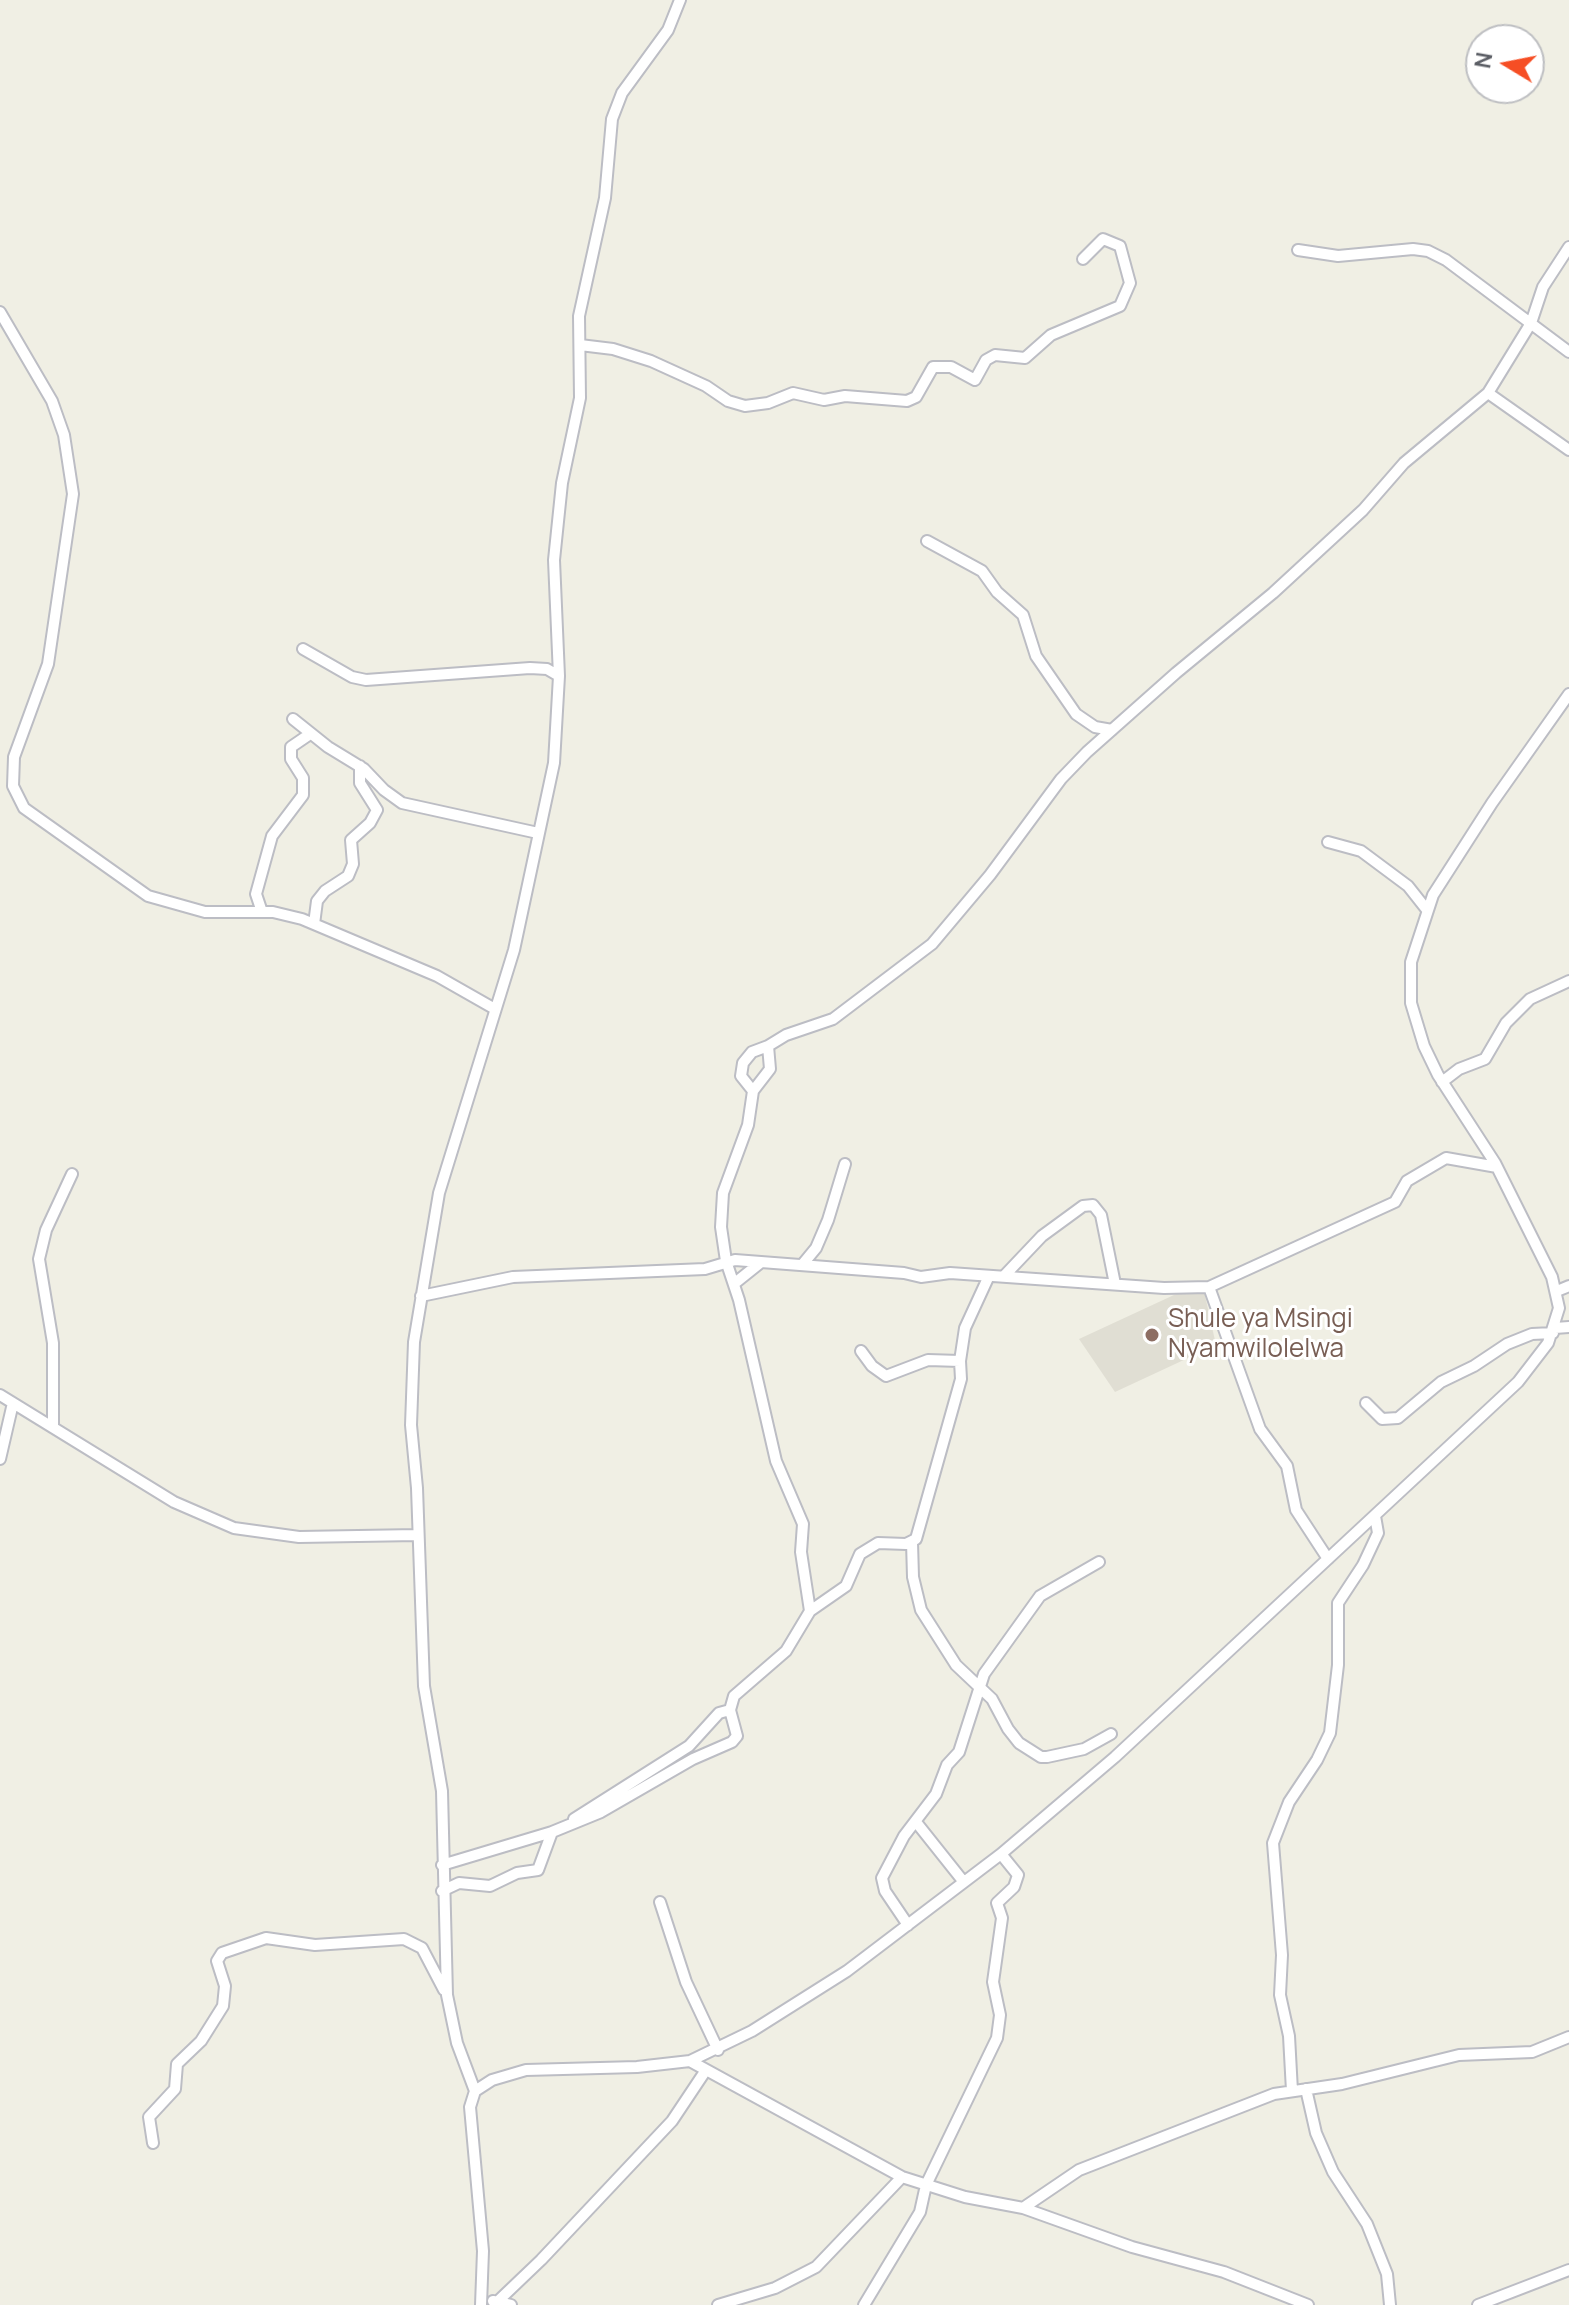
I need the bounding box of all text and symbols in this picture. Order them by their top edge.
north arrow [1465,24,1545,104]
text: N [1467,50,1499,71]
place label: Shule ya Msingi Nyamwilolelwa [1168,1304,1353,1366]
marker: Shule ya Msingi Nyamwilolelwa [1143,1326,1161,1344]

